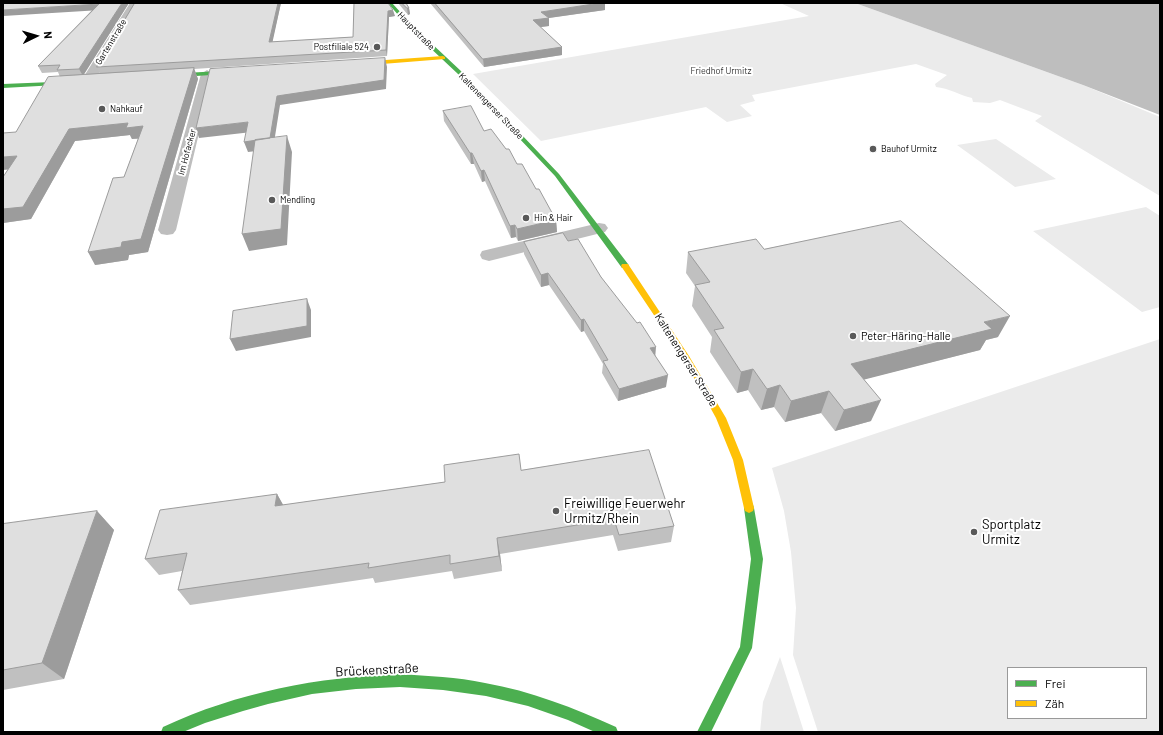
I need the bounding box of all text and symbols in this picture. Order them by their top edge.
street label: Hauptstraße [395,10,437,52]
north arrow [16,16,56,56]
street label: Gartenstraße [93,17,129,67]
text: N [42,31,55,39]
place label: Postfiliale 524 [314,42,369,52]
marker: Postfiliale 524 [372,42,382,52]
park label: Friedhof Urmitz [690,66,752,76]
street label: Kaltenengerser Straße [457,71,525,141]
marker: Nahkauf [97,104,107,114]
place label: Nahkauf [110,104,143,114]
street label: Im Hofacker [176,128,198,176]
marker: Bauhof Urmitz [868,144,878,154]
place label: Bauhof Urmitz [881,144,937,154]
marker: Mendling [267,195,277,205]
place label: Mendling [280,195,315,205]
marker: Hin & Hair [521,213,531,223]
place label: Hin & Hair [534,213,573,223]
street label: Kaltenengerser Straße [652,311,720,409]
place label: Peter-Häring-Halle [861,329,951,343]
marker: Peter-Häring-Halle [848,331,858,341]
place label: Freiwillige Feuerwehr Urmitz/Rhein [564,496,685,527]
marker: Freiwillige Feuerwehr Urmitz/Rhein [551,506,561,516]
place label: Sportplatz Urmitz [982,517,1041,548]
marker: Sportplatz Urmitz [969,527,979,537]
street label: Brückenstraße [335,660,419,680]
legend [1007,667,1147,719]
text: Frei [1045,676,1065,690]
text: Zäh [1045,696,1064,710]

